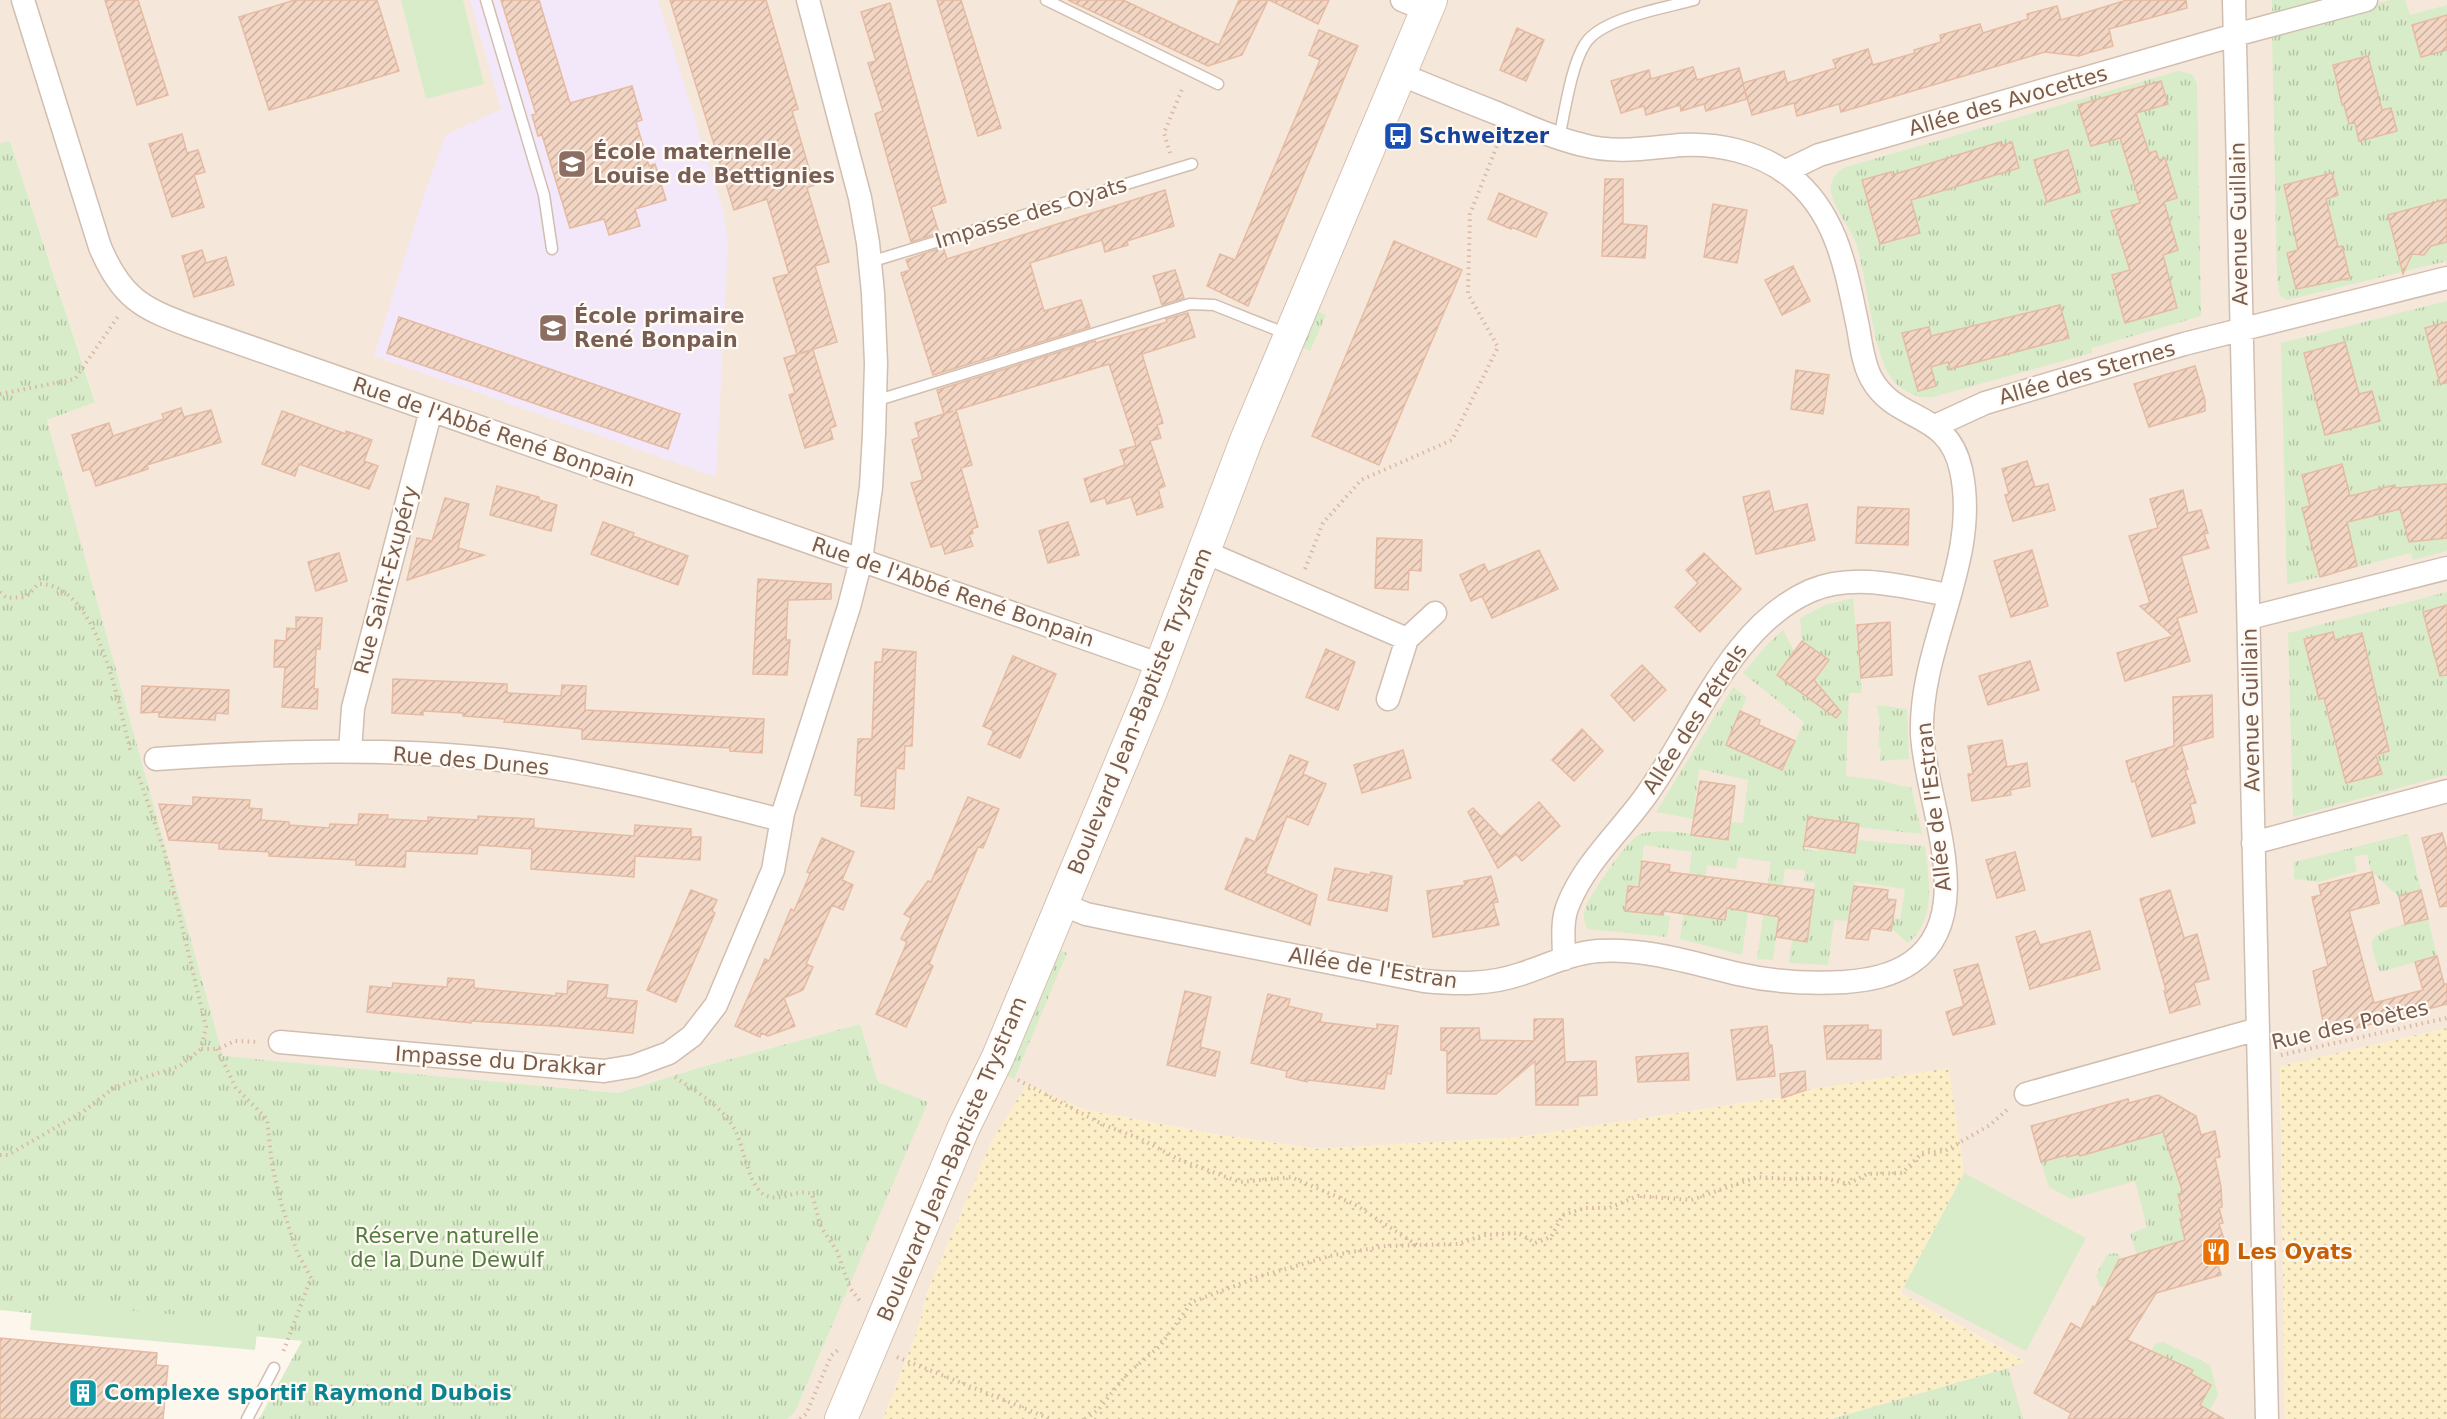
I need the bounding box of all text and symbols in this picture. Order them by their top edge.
street label: Allée des Avocettes [1906,61,2110,141]
bus stop icon: Schweitzer [1382,120,1414,152]
place label: Schweitzer [1419,124,1550,148]
place label: École maternelle Louise de Bettignies [593,139,835,188]
street label: Avenue Guillain [2226,142,2252,306]
school or university icon: École maternelle Louise de Bettignies [556,148,588,180]
street label: Impasse des Oyats [932,172,1130,254]
place label: École primaire René Bonpain [574,303,744,352]
school or university icon: École primaire René Bonpain [537,312,569,344]
street label: Allée des Sternes [1996,336,2178,410]
street label: Rue de l'Abbé René Bonpain [350,372,638,492]
street label: Rue Saint-Exupéry [349,483,423,677]
street label: Rue de l'Abbé René Bonpain [809,532,1097,652]
street label: Boulevard Jean-Baptiste Trystram [1063,544,1217,878]
street label: Avenue Guillain [2238,628,2264,792]
street label: Allée des Pétrels [1638,640,1752,798]
street label: Allée de l'Estran [1912,721,1956,893]
street label: Rue des Dunes [392,742,550,780]
street label: Allée de l'Estran [1287,943,1459,993]
street label: Boulevard Jean-Baptiste Trystram [872,993,1032,1325]
street label: Rue des Poètes [2269,995,2431,1055]
street label: Impasse du Drakkar [394,1042,606,1080]
park label: Réserve naturelle de la Dune Dewulf [350,1224,544,1272]
restaurant icon: Les Oyats [2200,1236,2232,1268]
place label: Les Oyats [2237,1240,2353,1264]
building icon: Complexe sportif Raymond Dubois [67,1377,99,1409]
place label: Complexe sportif Raymond Dubois [104,1381,512,1405]

